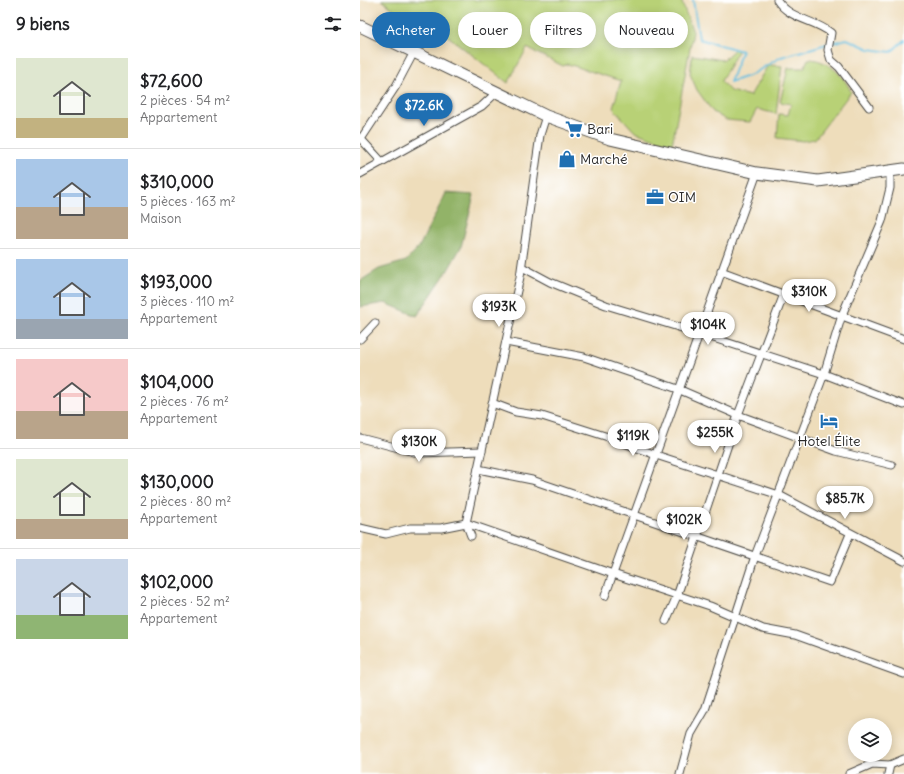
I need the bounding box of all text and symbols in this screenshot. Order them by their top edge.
chip: Acheter [372,12,450,48]
chip: Louer [458,12,522,48]
chip: Filtres [530,12,596,48]
chip: Nouveau [604,12,688,48]
text: 9 biens [16,13,70,35]
icon: filters [322,13,344,35]
text: $72,600 [140,70,203,92]
icon: home [48,74,96,122]
text: 2 pièces · 54 m² [140,92,230,109]
pin: $72.6K [391,93,457,127]
text: $72.6K [405,97,443,114]
text: Appartement [140,109,217,126]
supermarket icon: Bari [564,119,584,139]
place label: Bari [587,120,613,138]
shop icon: Marché [557,149,577,169]
place label: Marché [580,150,628,168]
text: $310,000 [140,171,214,193]
icon: home [48,175,96,223]
office icon: OIM [645,187,665,207]
place label: OIM [668,188,696,206]
text: 5 pièces · 163 m² [140,193,236,210]
text: Maison [140,210,182,227]
text: $193,000 [140,271,212,293]
icon: home [48,275,96,323]
pin: $310K [781,279,837,313]
text: $310K [791,283,827,300]
text: 3 pièces · 110 m² [140,293,234,310]
pin: $193K [471,294,527,328]
text: $193K [481,298,517,315]
text: Appartement [140,310,217,327]
pin: $104K [680,312,736,346]
text: $104K [690,316,726,333]
text: $104,000 [140,371,214,393]
icon: home [48,375,96,423]
text: 2 pièces · 76 m² [140,393,229,410]
text: Appartement [140,410,217,427]
hotel icon: Hotel Élite [819,411,839,431]
pin: $255K [687,420,743,454]
pin: $119K [605,423,661,457]
text: $255K [696,424,734,441]
text: $119K [617,427,649,444]
pin: $130K [391,429,447,463]
place label: Hotel Élite [797,432,861,450]
text: $130K [401,433,437,450]
text: $130,000 [140,471,214,493]
icon: home [48,475,96,523]
pin: $85.7K [812,486,878,520]
text: $85.7K [825,490,865,507]
text: 2 pièces · 80 m² [140,493,231,510]
pin: $102K [656,507,712,541]
text: Appartement [140,510,217,527]
text: $102K [666,511,702,528]
text: $102,000 [140,571,214,593]
icon: home [48,575,96,623]
text: 2 pièces · 52 m² [140,593,230,610]
text: Appartement [140,610,217,627]
map controls [848,718,892,762]
button: layers [848,718,892,762]

